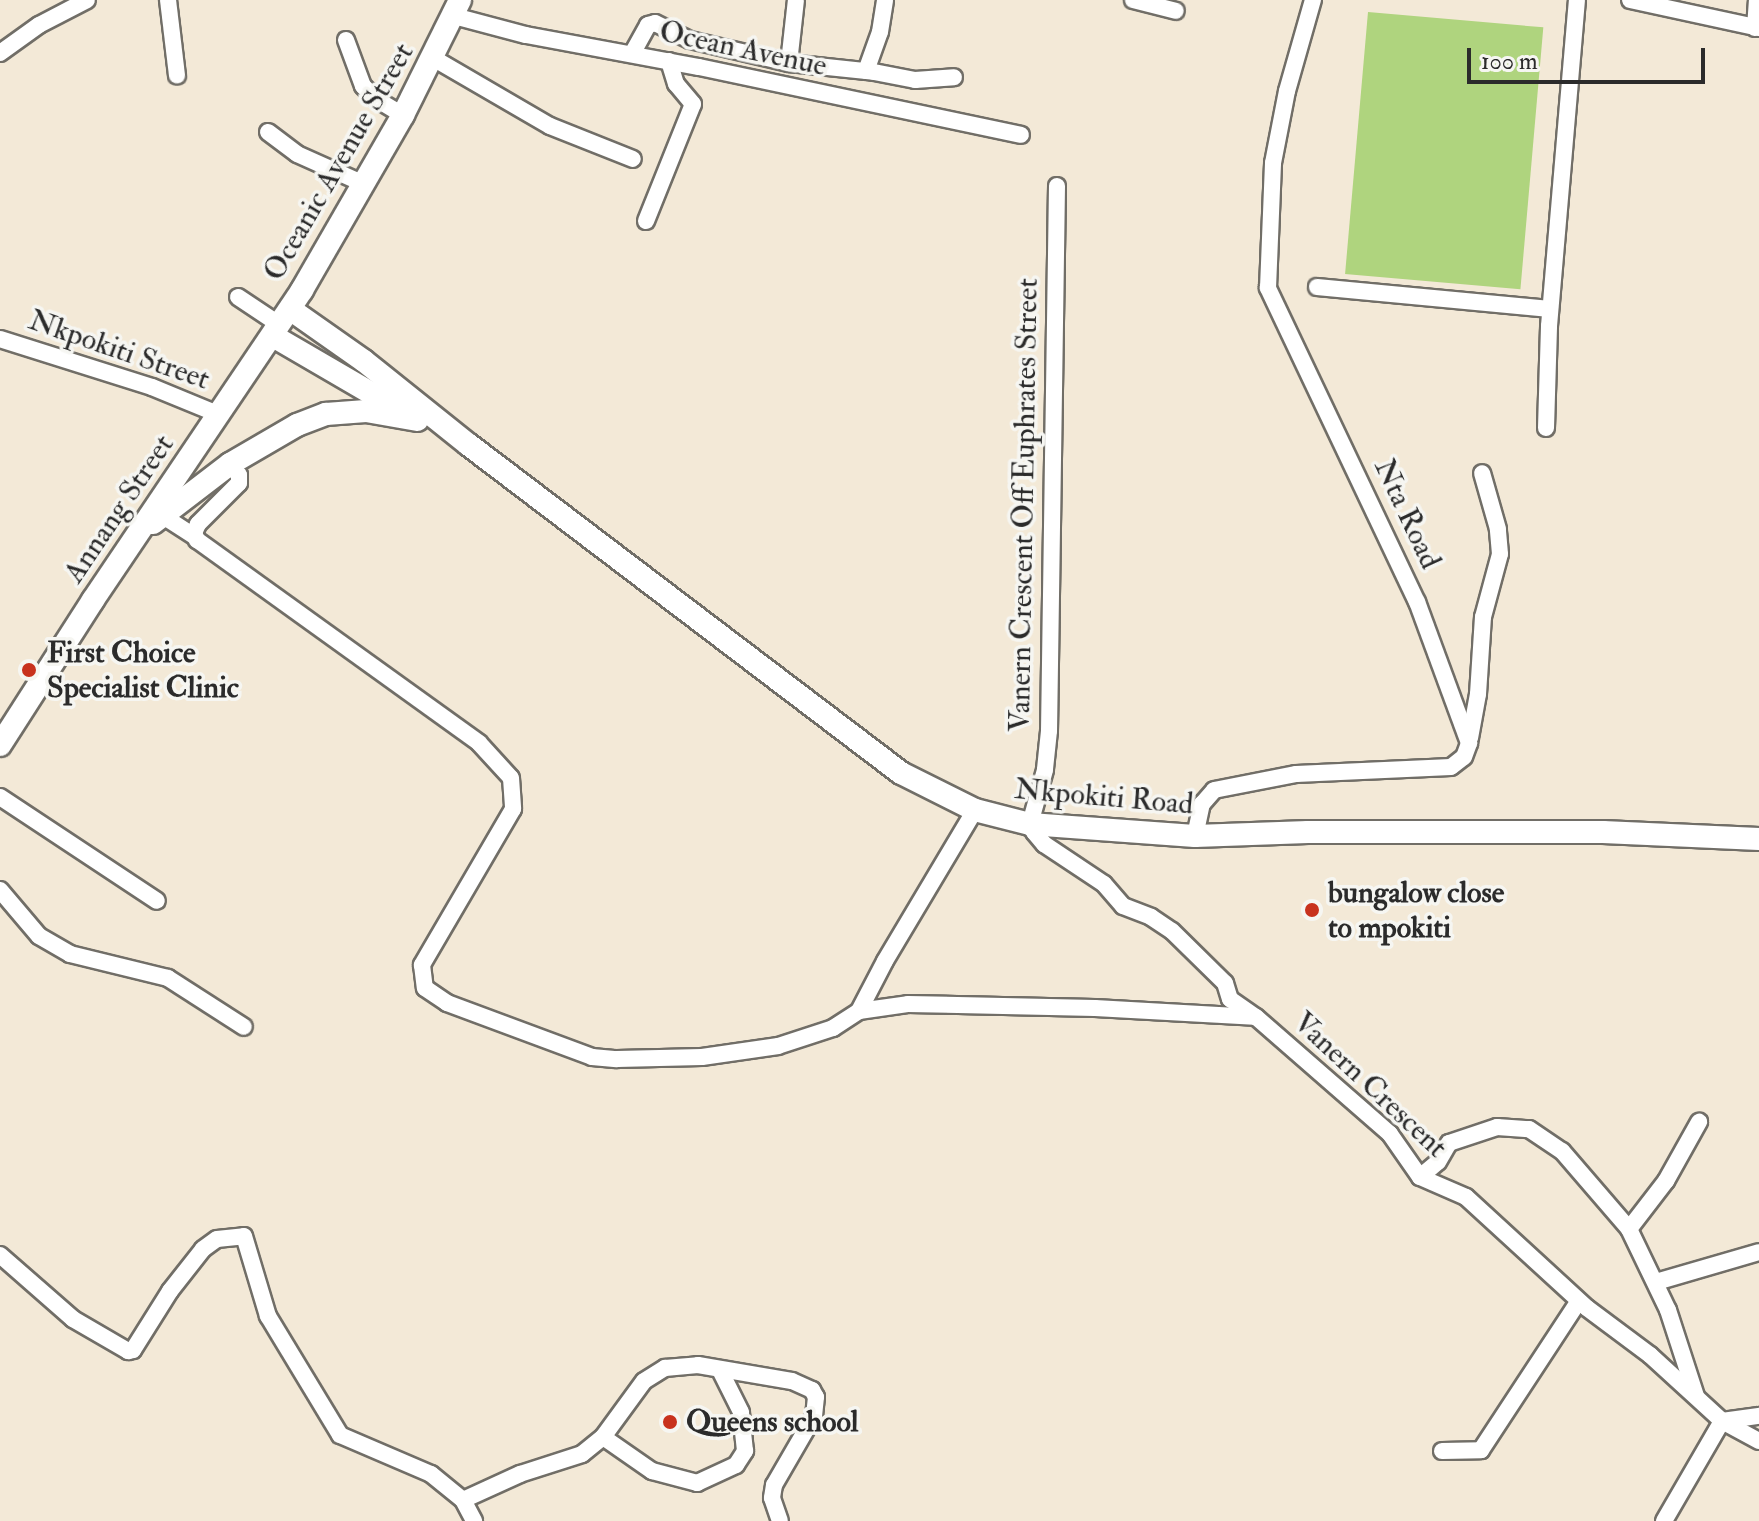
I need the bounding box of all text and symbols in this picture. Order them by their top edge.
street label: Ocean Avenue [656,14,830,84]
scale bar [1471,32,1709,82]
street label: Oceanic Avenue Street [256,37,422,287]
text: 100 m [1481,46,1538,77]
street label: Vanern Crescent Off Euphrates Street [1002,278,1046,732]
street label: Nkpokiti Street [24,302,214,398]
street label: Annang Street [56,428,182,590]
street label: Nta Road [1366,453,1448,575]
place label: First Choice Specialist Clinic [47,635,239,706]
marker: First Choice Specialist Clinic [18,659,40,681]
street label: Nkpokiti Road [1013,771,1195,823]
place label: bungalow close to mpokiti [1328,875,1504,946]
marker: bungalow close to mpokiti [1303,901,1321,919]
street label: Vanern Crescent [1286,1005,1454,1165]
place label: Queens school [686,1404,859,1440]
marker: Queens school [661,1413,679,1431]

